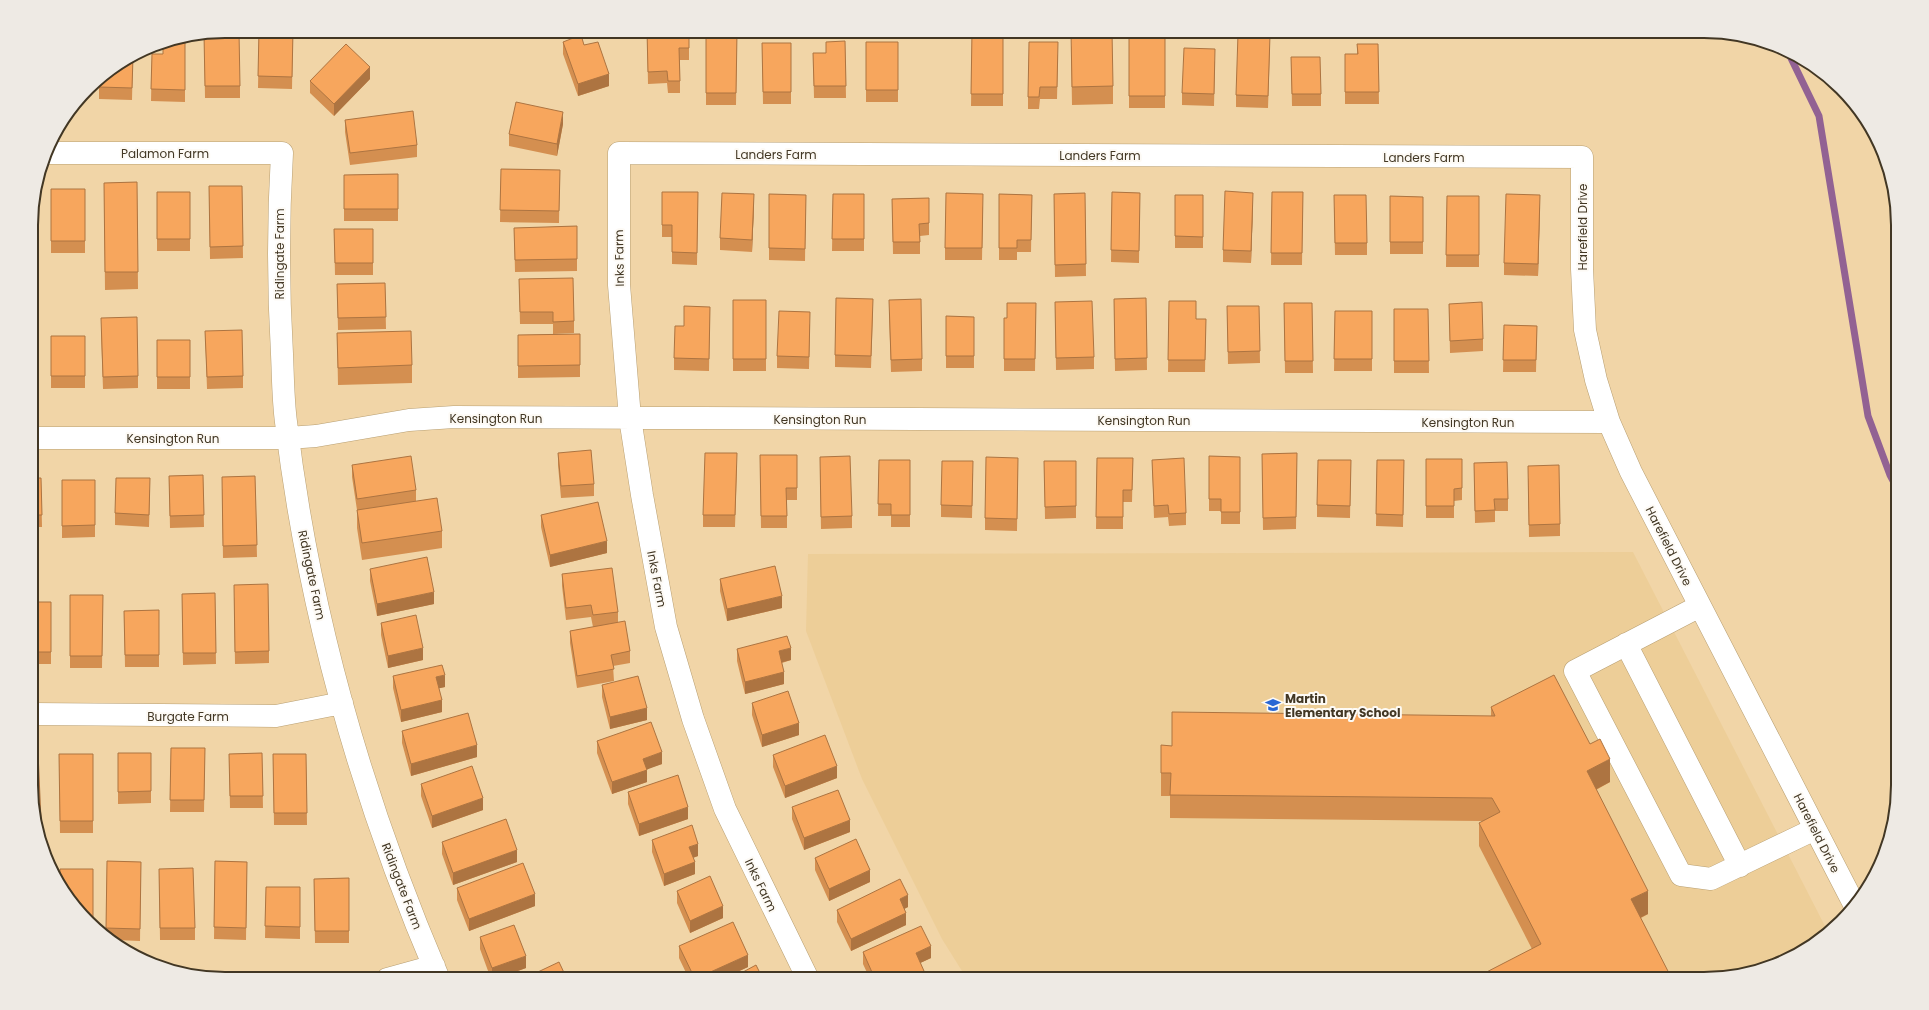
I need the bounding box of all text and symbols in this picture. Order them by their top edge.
street label: Palamon Farm [121,145,209,162]
street label: Landers Farm [735,146,817,163]
street label: Landers Farm [1059,147,1141,164]
street label: Landers Farm [1383,149,1465,166]
street label: Harefield Drive [1574,183,1591,271]
street label: Ridingate Farm [271,208,288,300]
street label: Inks Farm [610,229,628,287]
street label: Kensington Run [450,410,542,427]
street label: Kensington Run [774,411,866,428]
street label: Kensington Run [1098,412,1190,429]
street label: Kensington Run [1422,414,1514,431]
street label: Kensington Run [127,430,219,447]
street label: Harefield Drive [1642,503,1696,589]
street label: Ridingate Farm [294,529,330,621]
street label: Inks Farm [643,549,671,609]
place label: Martin Elementary School [1285,690,1400,721]
school or university icon: Martin Elementary School [1264,696,1282,714]
street label: Burgate Farm [147,708,229,725]
street label: Harefield Drive [1790,790,1844,876]
street label: Ridingate Farm [378,840,426,932]
street label: Inks Farm [741,856,781,914]

